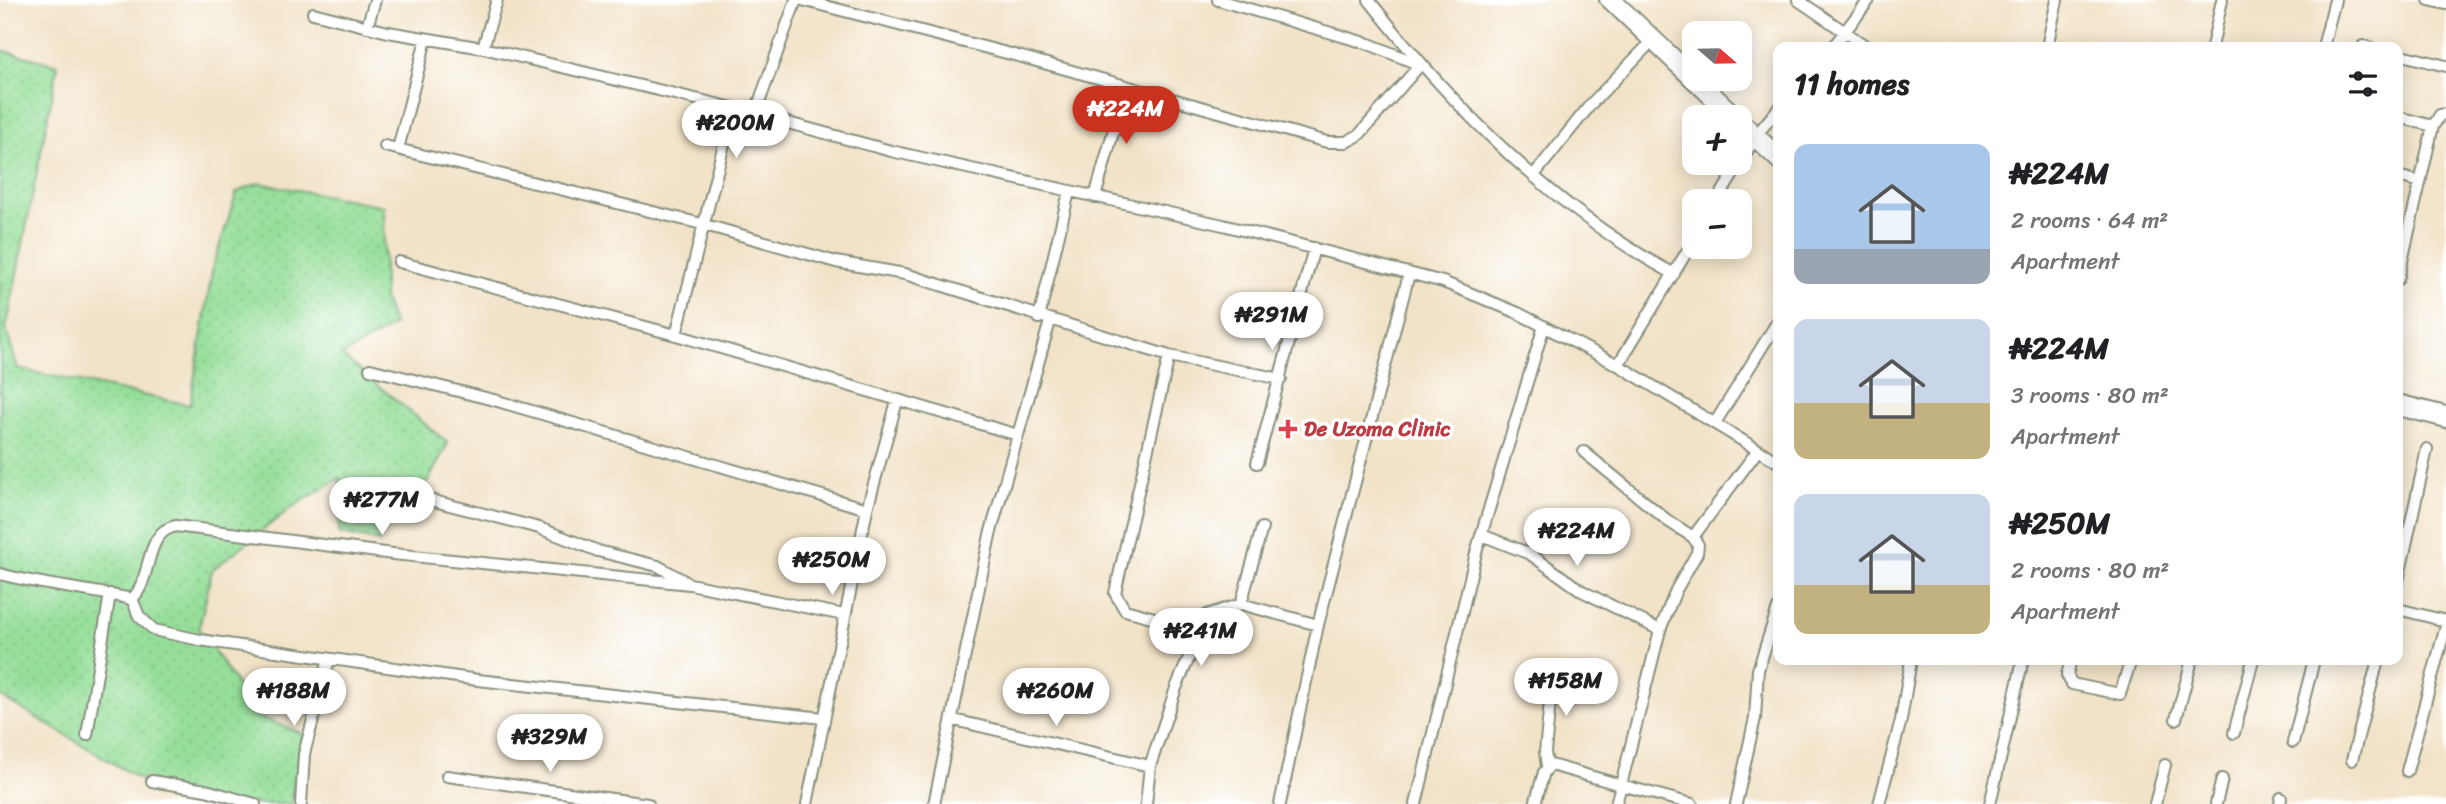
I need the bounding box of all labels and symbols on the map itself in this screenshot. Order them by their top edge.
north arrow [1682,21,1752,91]
pin: ₦224M [1077,86,1175,146]
pin: ₦200M [687,100,785,160]
pin: ₦291M [1223,292,1321,352]
place label: De Uzoma Clinic [1304,410,1451,448]
marker: De Uzoma Clinic [1278,419,1298,439]
pin: ₦277M [333,477,431,537]
pin: ₦224M [1528,508,1626,568]
pin: ₦250M [783,538,881,597]
pin: ₦241M [1152,608,1250,668]
pin: ₦158M [1517,658,1615,718]
pin: ₦188M [245,668,343,728]
pin: ₦260M [1007,668,1105,728]
pin: ₦329M [501,714,599,774]

